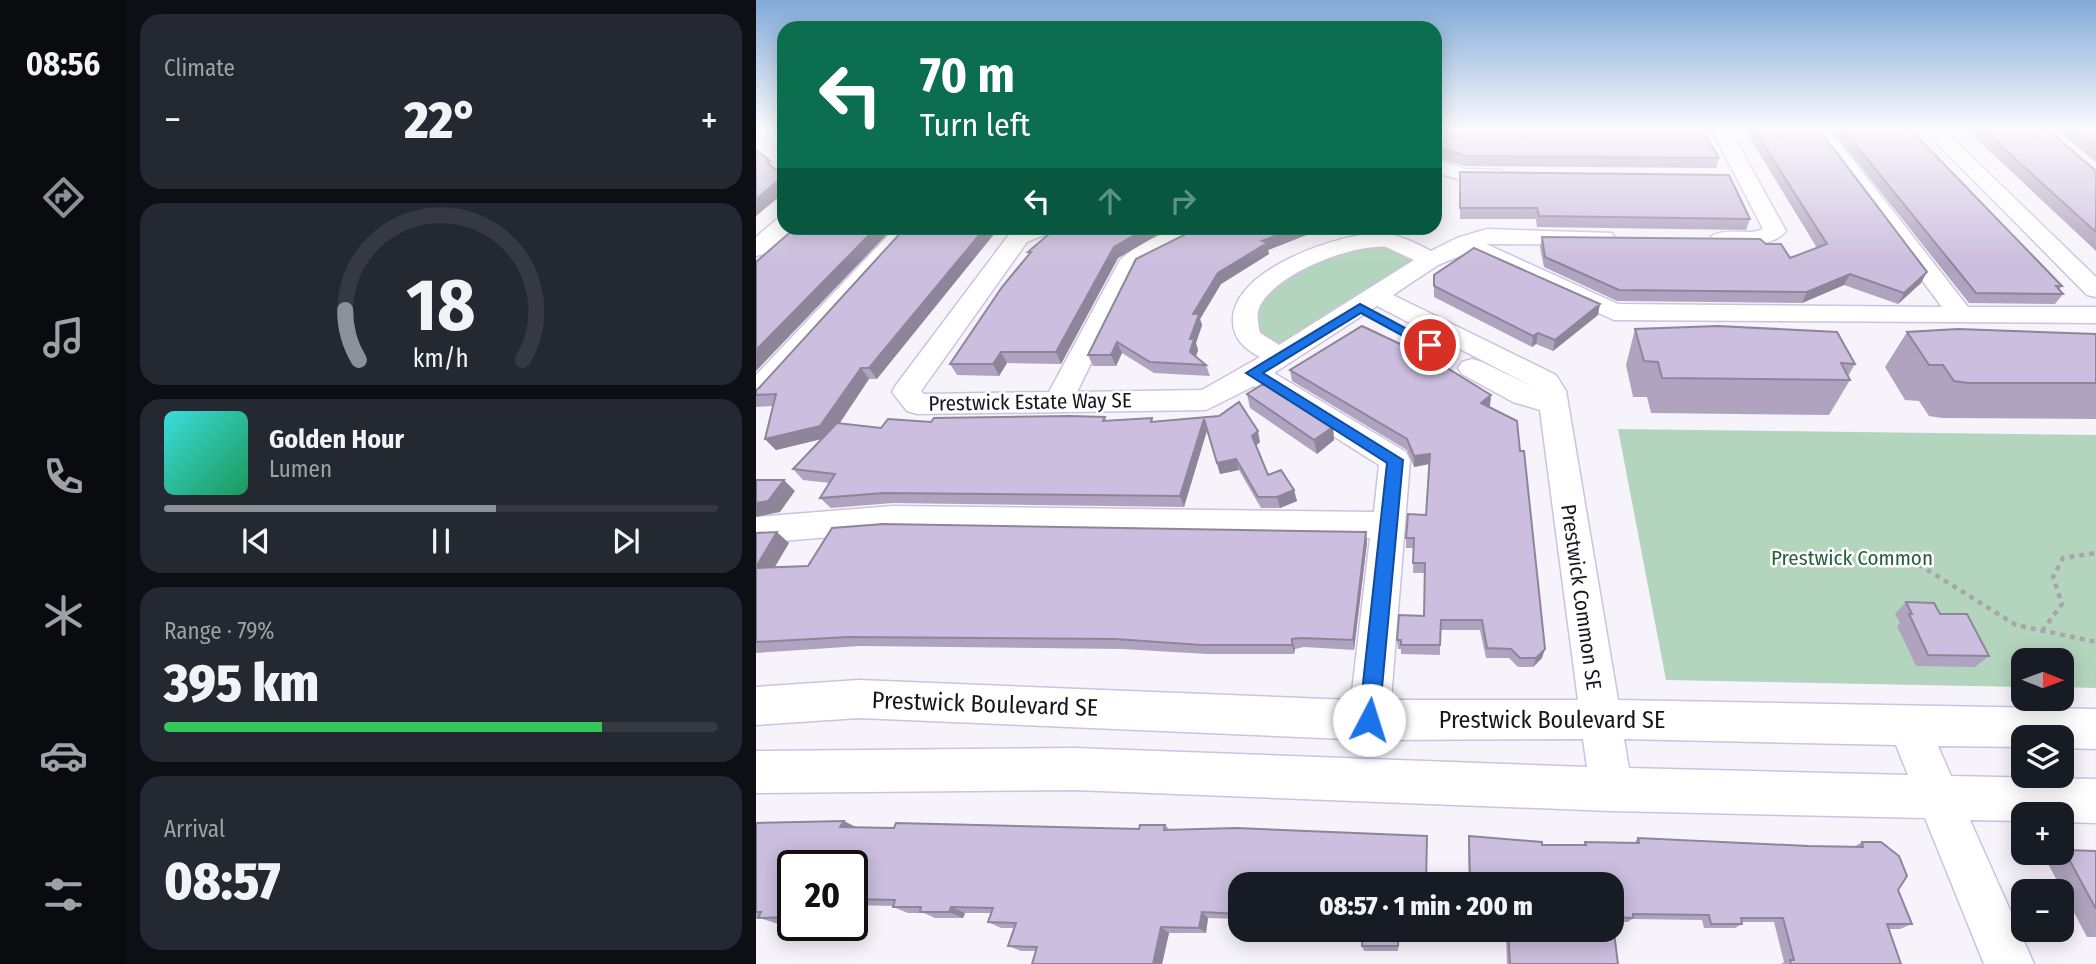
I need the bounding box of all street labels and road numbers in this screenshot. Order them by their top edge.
street label: Prestwick Estate Way SE [928,387,1132,417]
street label: Prestwick Common SE [1555,503,1607,692]
street label: Prestwick Boulevard SE [871,686,1099,722]
street label: Prestwick Boulevard SE [1439,706,1665,734]

